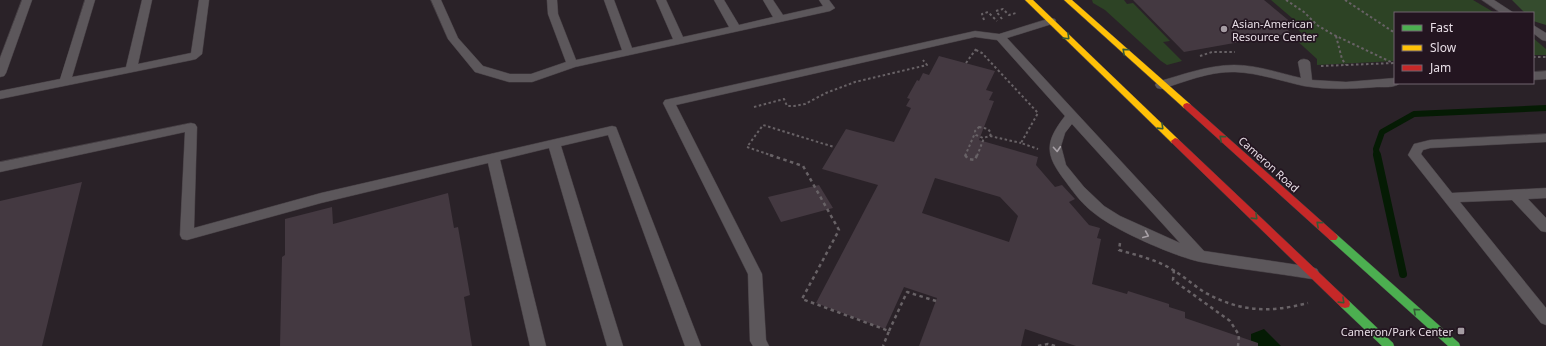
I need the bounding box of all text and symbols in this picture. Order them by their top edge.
legend [1394,12,1534,84]
place label: Asian-American Resource Center [1232,16,1318,44]
text: Fast [1430,19,1454,36]
marker: Asian-American Resource Center [1219,24,1229,34]
one-way arrow [1062,32,1070,40]
text: Slow [1430,39,1457,56]
one-way arrow [1122,49,1129,56]
text: Jam [1429,59,1451,76]
one-way arrow [1156,122,1164,130]
street label: Cameron Road [1235,133,1303,195]
one-way arrow [1219,136,1226,143]
one-way arrow [1052,146,1061,152]
one-way arrow [1250,212,1258,220]
one-way arrow [1316,222,1323,229]
one-way arrow [1142,230,1150,238]
one-way arrow [1337,296,1345,304]
one-way arrow [1413,308,1421,315]
place label: Cameron/Park Center [1341,324,1453,339]
marker: Cameron/Park Center [1456,326,1466,336]

